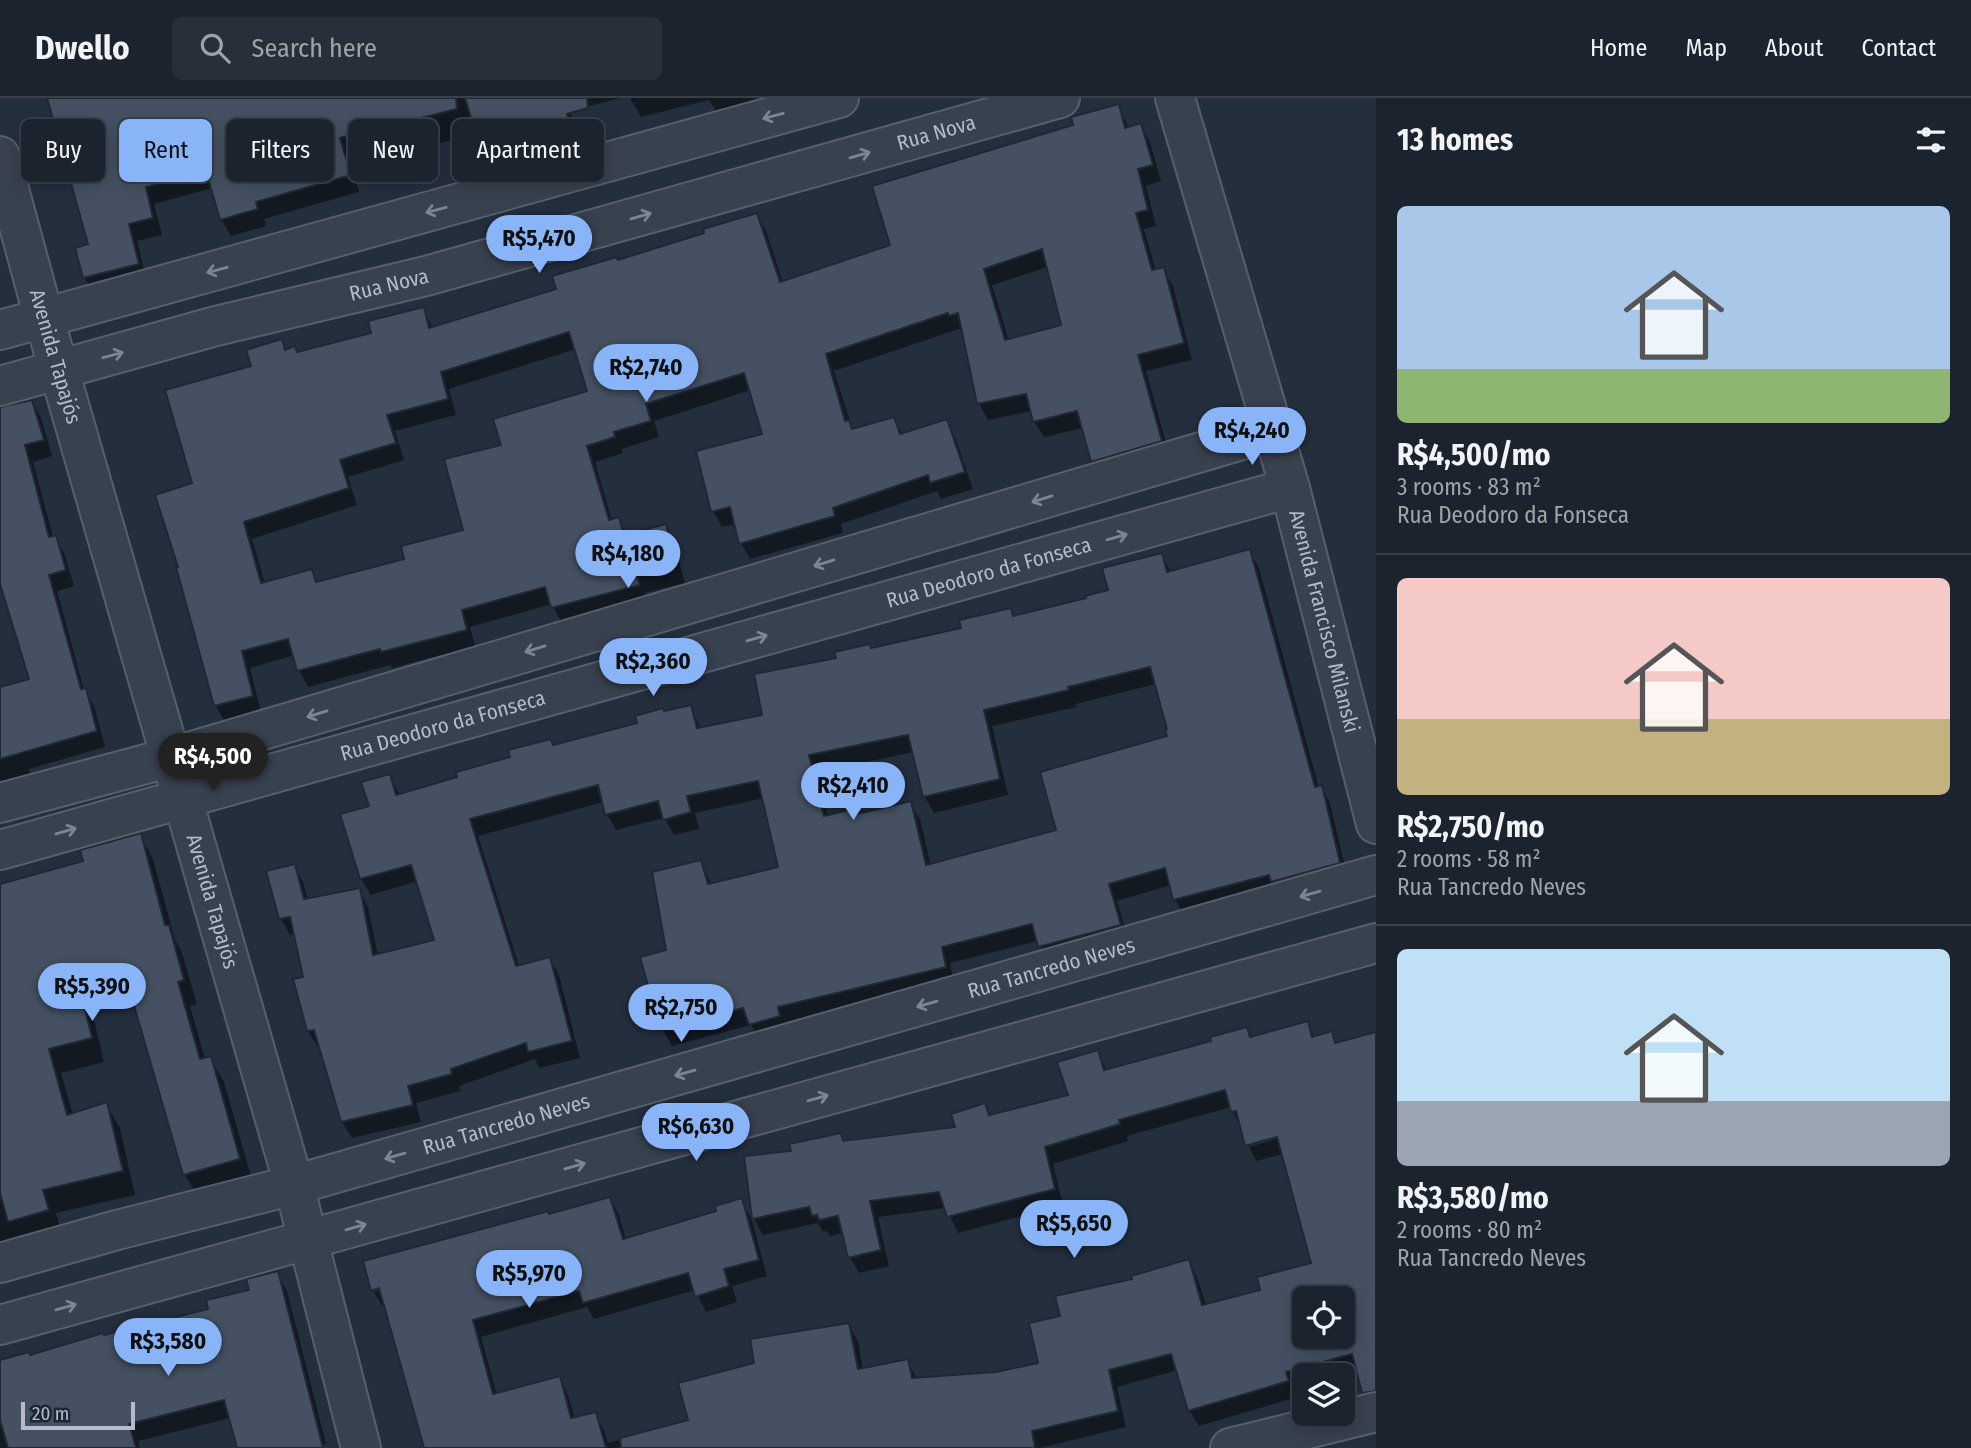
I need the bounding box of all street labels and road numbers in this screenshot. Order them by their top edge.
street label: Rua Nova [894,109,979,156]
street label: Rua Nova [347,263,431,307]
street label: Avenida Tapajós [24,286,87,427]
street label: Avenida Francisco Milanski [1283,507,1365,735]
street label: Rua Deodoro da Fonseca [883,531,1094,614]
street label: Rua Deodoro da Fonseca [337,685,548,767]
street label: Avenida Tapajós [180,831,244,972]
street label: Rua Tancredo Neves [965,932,1138,1004]
street label: Rua Tancredo Neves [420,1088,593,1160]

